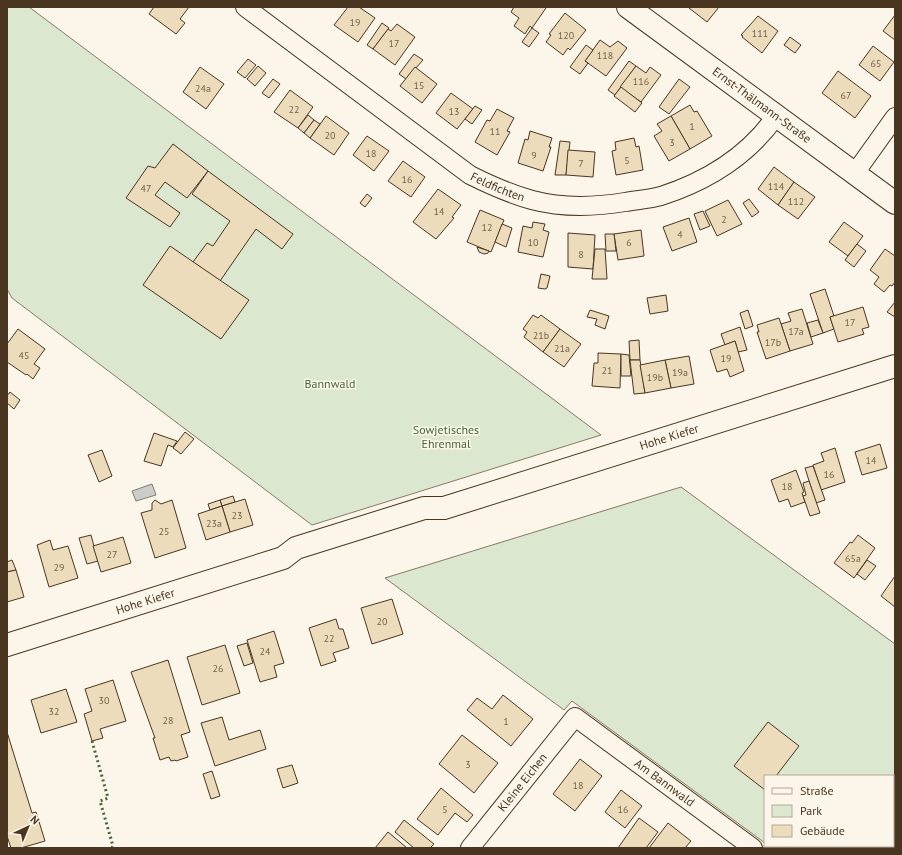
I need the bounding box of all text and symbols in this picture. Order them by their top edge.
house number: 19 [350,16,360,29]
house number: 111 [752,27,768,40]
house number: 120 [558,29,575,42]
house number: 17 [389,37,399,50]
house number: 118 [597,49,613,62]
house number: 65 [871,57,881,70]
street label: Ernst-Thälmann-Straße [710,64,814,146]
house number: 116 [633,75,649,88]
house number: 15 [414,79,424,92]
house number: 24a [195,82,211,95]
house number: 67 [841,89,851,102]
house number: 22 [289,103,299,116]
house number: 13 [449,105,459,118]
house number: 1 [689,120,695,133]
house number: 11 [490,125,500,138]
house number: 20 [325,129,336,142]
house number: 3 [669,136,675,149]
house number: 18 [366,147,376,160]
house number: 9 [531,149,537,162]
house number: 5 [624,154,630,167]
house number: 7 [578,157,584,170]
street label: Feldfichten [468,169,527,204]
house number: 16 [402,173,412,186]
house number: 114 [768,180,785,193]
house number: 47 [141,182,151,195]
house number: 112 [788,195,804,208]
house number: 14 [434,205,445,218]
house number: 2 [721,213,727,226]
house number: 12 [482,221,492,234]
house number: 4 [677,228,683,241]
house number: 10 [528,236,539,249]
house number: 6 [626,236,632,249]
house number: 8 [578,248,584,261]
house number: 17 [845,316,855,329]
house number: 17a [788,325,804,338]
house number: 21b [533,329,549,342]
house number: 17b [765,336,781,349]
house number: 21a [554,342,570,355]
house number: 45 [19,349,29,362]
house number: 19 [721,352,731,365]
house number: 21 [602,364,612,377]
house number: 19a [672,366,688,379]
house number: 19b [647,371,663,384]
park label: Bannwald [305,376,355,391]
street label: Hohe Kiefer [638,420,700,453]
park label: Sowjetisches Ehrenmal [413,422,479,451]
house number: 14 [866,454,877,467]
house number: 16 [824,468,834,481]
house number: 18 [782,480,792,493]
house number: 23 [232,509,242,522]
house number: 23a [206,517,222,530]
house number: 25 [159,525,169,538]
house number: 27 [107,548,117,561]
house number: 65a [845,552,861,565]
house number: 29 [54,561,64,574]
street label: Hohe Kiefer [114,585,176,617]
house number: 20 [377,615,388,628]
house number: 22 [324,632,334,645]
house number: 24 [260,645,271,658]
house number: 26 [213,662,223,675]
house number: 30 [99,694,110,707]
house number: 32 [49,705,59,718]
house number: 28 [163,714,173,727]
house number: 1 [503,715,509,728]
street label: Kleine Eichen [494,750,550,814]
street label: Am Bannwald [632,755,698,810]
house number: 3 [465,758,471,771]
legend [764,775,894,847]
house number: 18 [573,779,583,792]
text: Straße [800,783,834,798]
house number: 5 [442,803,448,816]
house number: 16 [618,803,628,816]
text: Park [800,803,822,818]
north arrow [8,807,48,847]
text: N [27,812,42,827]
text: Gebäude [800,823,845,838]

